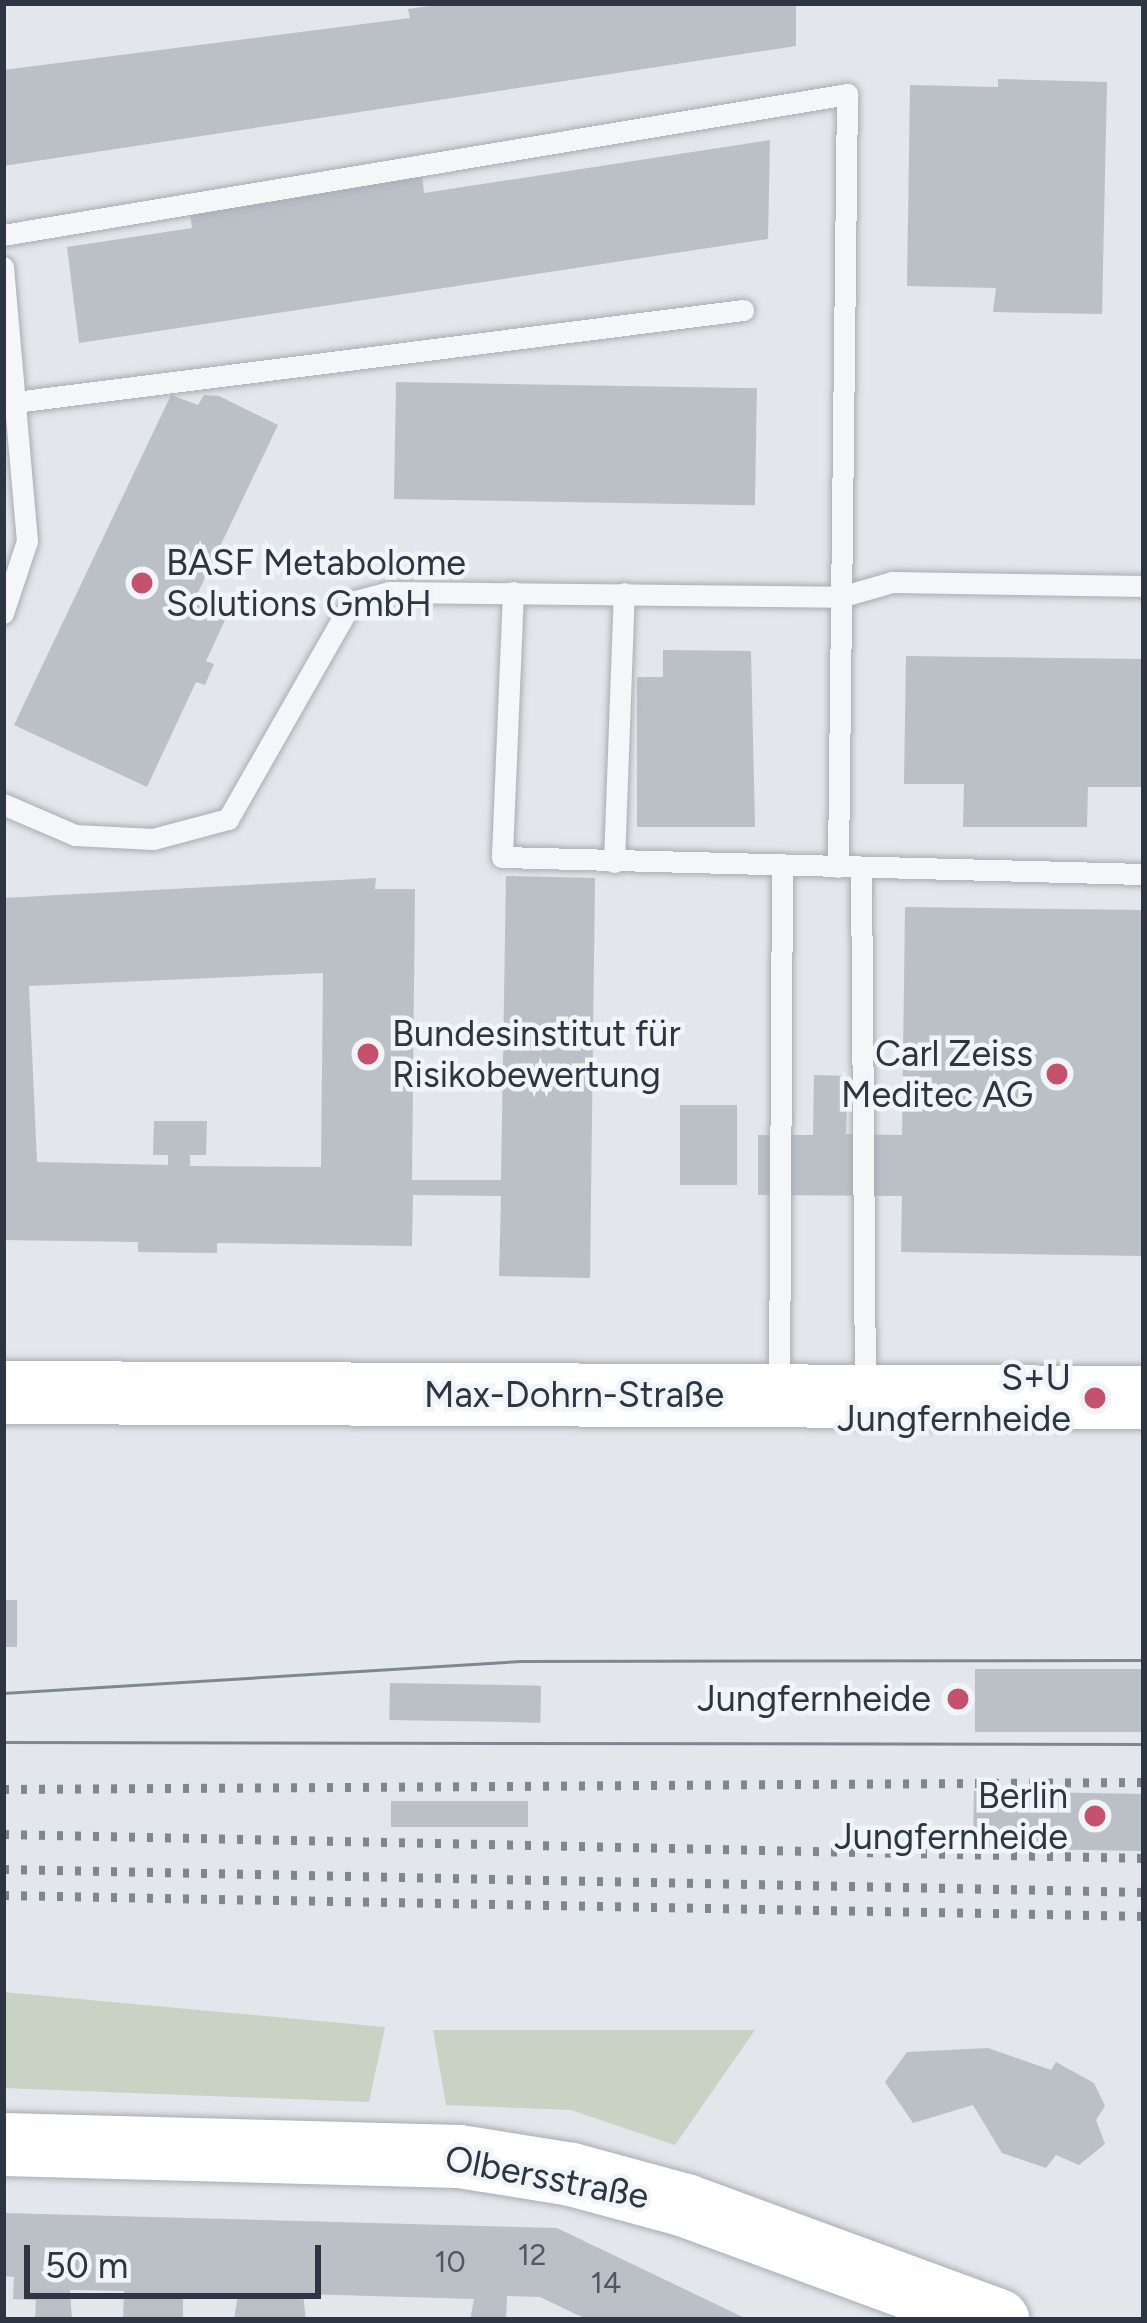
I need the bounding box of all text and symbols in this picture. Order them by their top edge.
place label: BASF Metabolome Solutions GmbH [166,540,466,625]
marker: BASF Metabolome Solutions GmbH [129,570,155,596]
place label: Bundesinstitut für Risikobewertung [392,1011,681,1096]
place label: Carl Zeiss Meditec AG [841,1031,1033,1116]
marker: Bundesinstitut für Risikobewertung [355,1041,381,1067]
marker: Carl Zeiss Meditec AG [1044,1061,1070,1087]
place label: S+U Jungfernheide [837,1355,1071,1440]
street label: Max-Dohrn-Straße [424,1373,724,1417]
marker: S+U Jungfernheide [1082,1385,1108,1411]
place label: Jungfernheide [697,1677,931,1721]
marker: Jungfernheide [942,1683,974,1715]
place label: Berlin Jungfernheide [834,1773,1068,1858]
marker: Berlin Jungfernheide [1079,1800,1111,1832]
street label: Olbersstraße [442,2136,652,2218]
scale bar [30,2221,327,2295]
house number: 12 [517,2237,547,2273]
text: 50 m [45,2244,128,2287]
house number: 10 [434,2244,466,2280]
house number: 14 [590,2265,622,2301]

